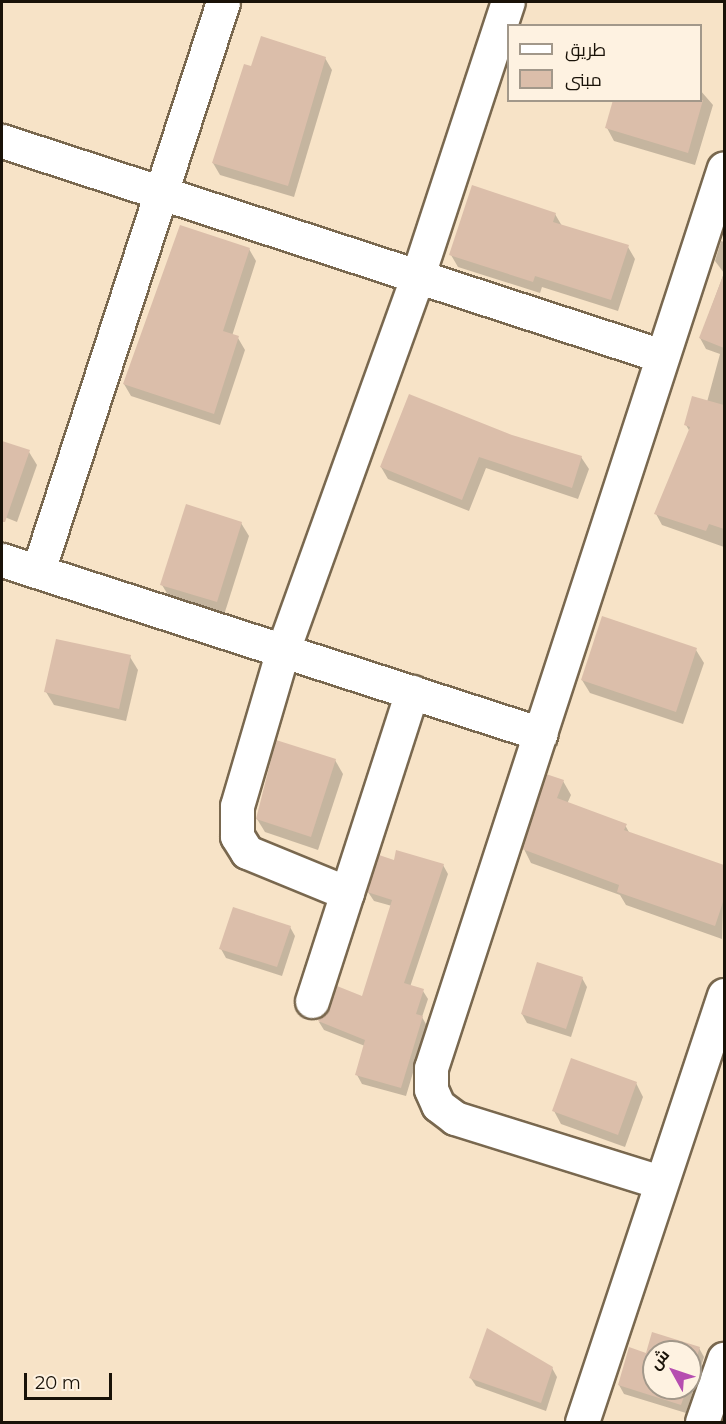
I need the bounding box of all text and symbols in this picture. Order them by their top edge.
legend [507,24,702,102]
text: طريق [565,39,606,61]
text: مبنى [565,69,602,91]
north arrow [642,1340,702,1400]
text: ش [645,1345,673,1373]
scale bar [27,1361,116,1399]
text: 20 m [35,1372,81,1394]

